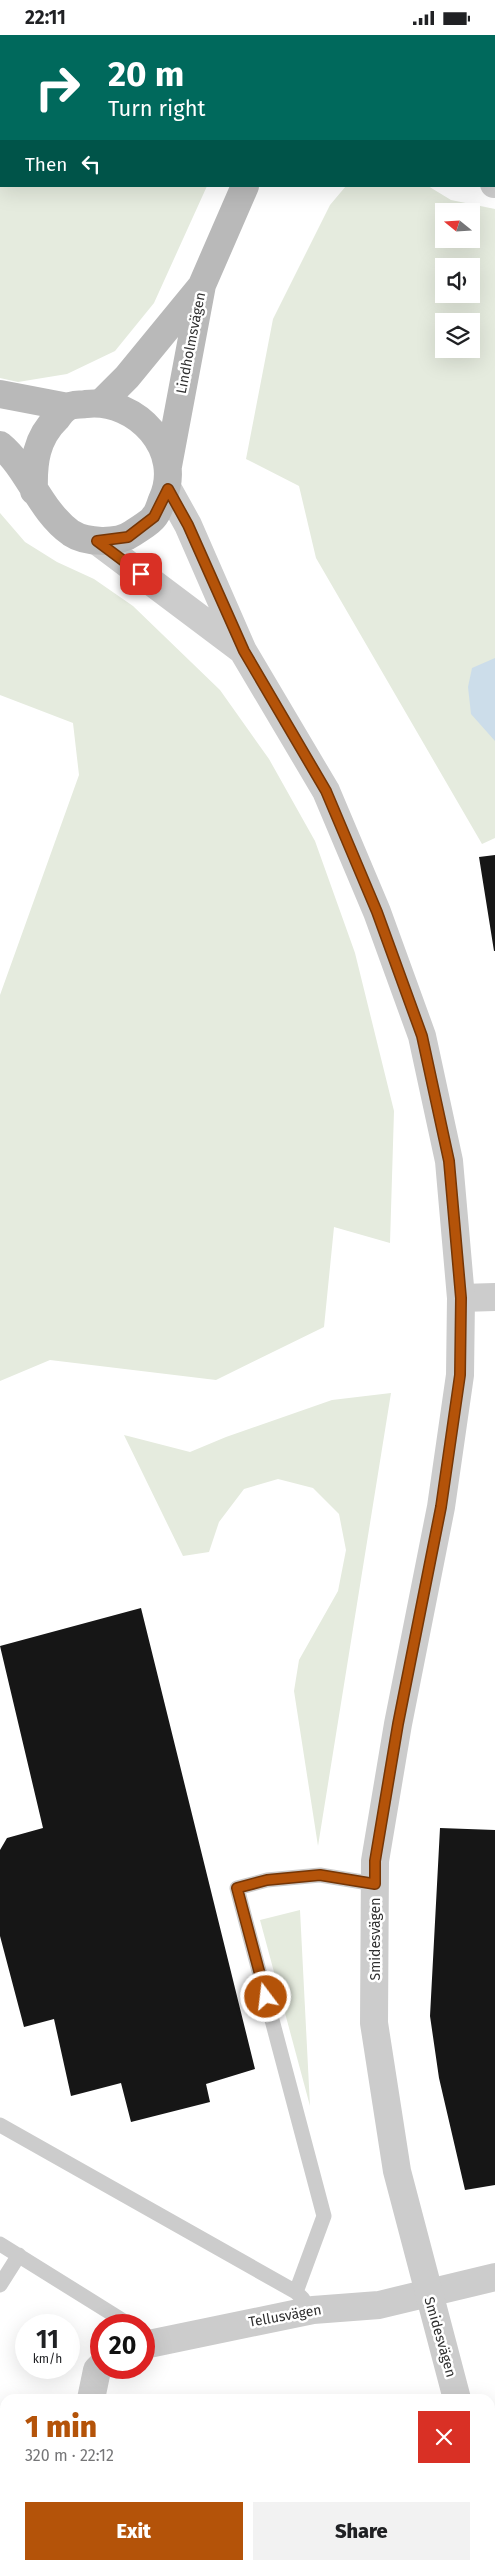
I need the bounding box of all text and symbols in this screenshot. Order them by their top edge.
text: 22:11 [25,6,66,29]
text: 20 m [108,53,184,95]
icon: right [25,55,90,120]
text: Turn right [108,95,205,122]
icon: left [77,150,105,178]
text: Then [25,153,67,176]
north arrow [435,203,480,247]
map controls [435,203,480,358]
button: sound [435,258,480,303]
street label: Lindholmsvägen [173,291,209,395]
button: layers [435,313,480,358]
pin [120,553,162,595]
icon: arrive [127,560,155,588]
street label: Smidesvägen [367,1898,384,1980]
position arrow [239,1970,291,2022]
street label: Smidesvägen [420,2295,460,2379]
street label: Tellusvägen [247,2301,323,2331]
speed limit sign: 20 [90,2314,155,2379]
text: 11 [36,2325,59,2355]
text: km/h [33,2352,62,2366]
text: 1 min [25,2409,97,2445]
button: close [418,2411,470,2463]
text: 320 m · 22:12 [25,2446,114,2465]
button: Exit [25,2502,243,2560]
button: Share [253,2502,470,2560]

